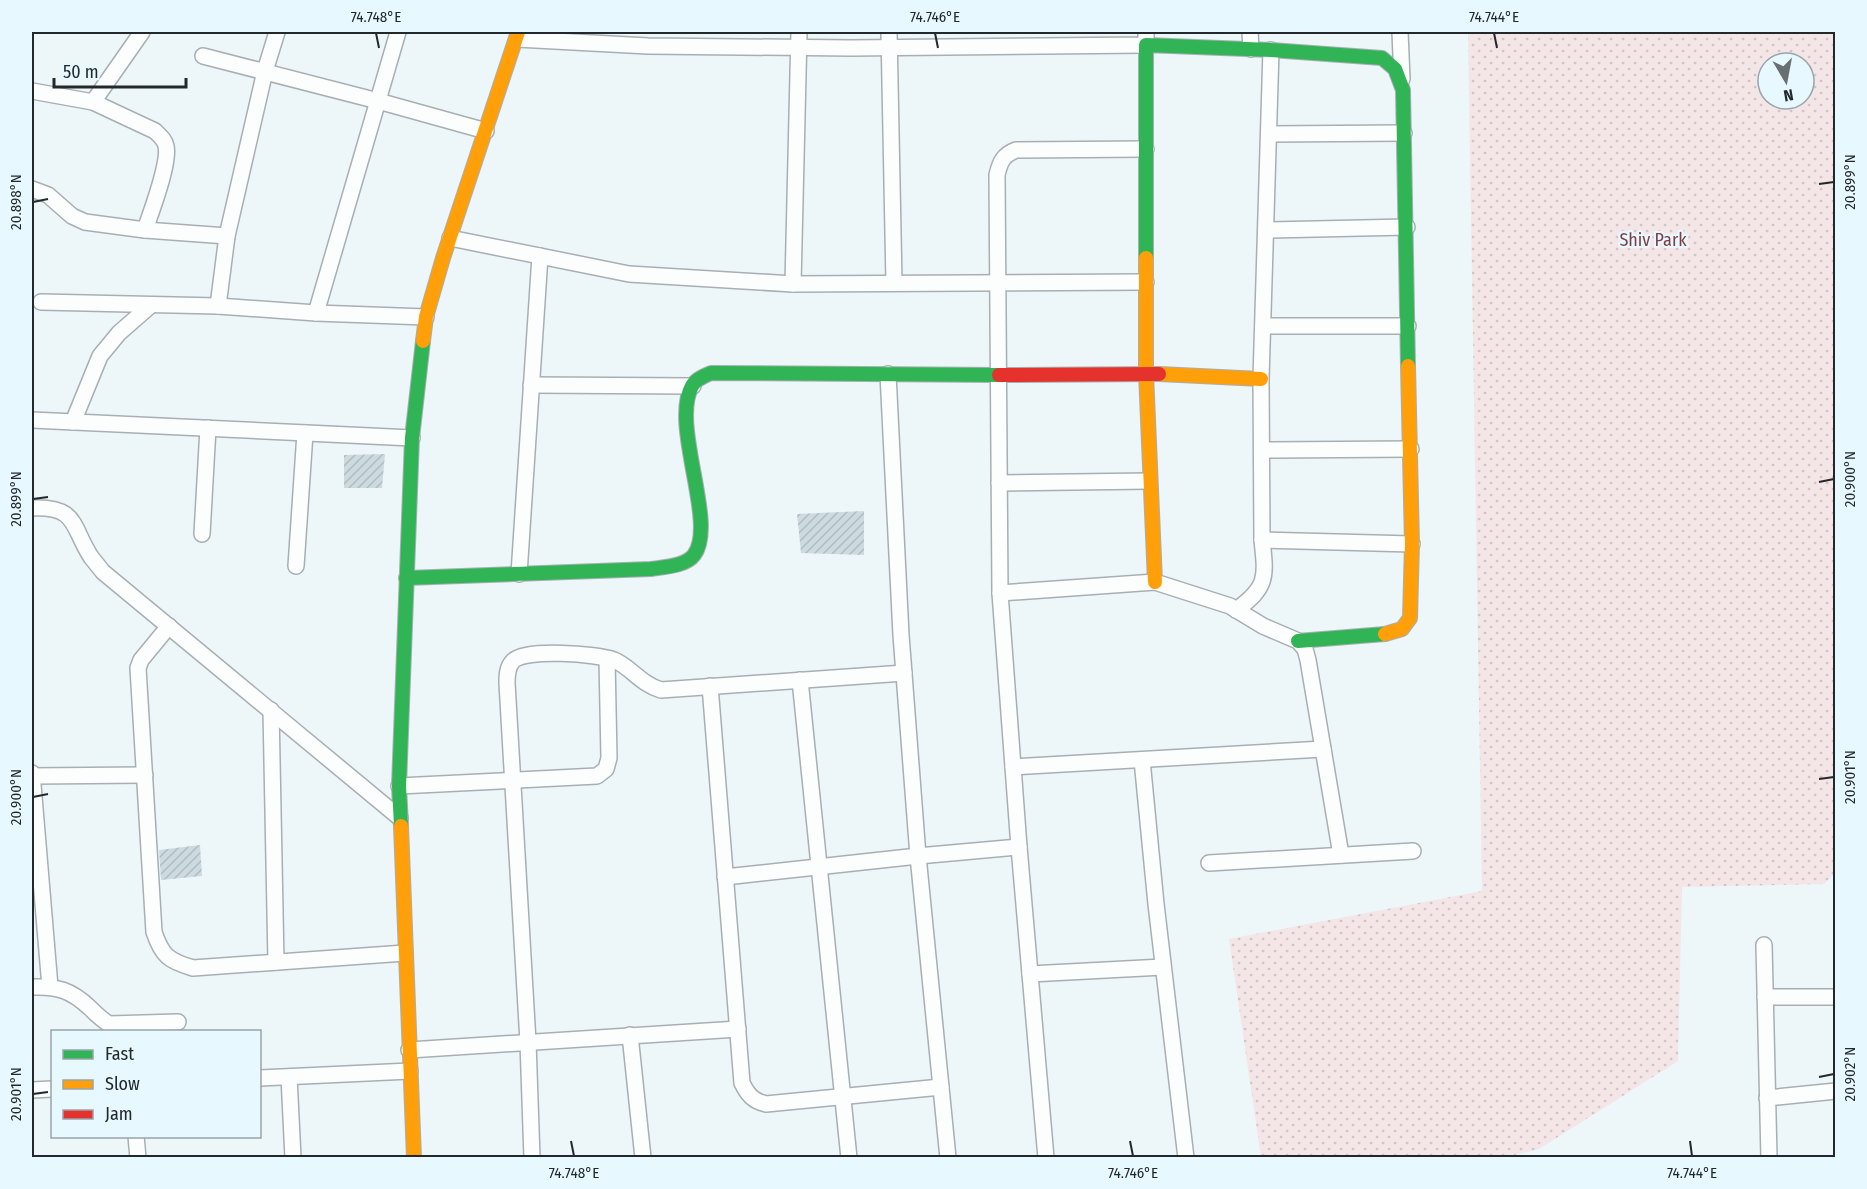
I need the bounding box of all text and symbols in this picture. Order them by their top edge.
text: 74.748°E [351,8,401,26]
text: 74.746°E [910,8,960,26]
text: 74.744°E [1469,8,1519,26]
scale bar [54,51,186,89]
north arrow [1756,51,1816,111]
text: 50 m [63,61,99,83]
text: N [1782,85,1795,105]
text: 20.899°N [1841,154,1859,210]
text: 20.898°N [7,174,25,230]
park label: Shiv Park [1619,229,1687,251]
text: 20.900°N [1841,451,1859,507]
text: 20.899°N [7,471,25,527]
text: 20.901°N [1841,750,1859,804]
text: 20.900°N [7,769,25,825]
legend [51,1030,261,1138]
text: Fast [105,1043,134,1065]
text: 20.902°N [1841,1047,1859,1101]
text: 20.901°N [7,1067,25,1121]
text: Slow [105,1073,140,1095]
text: Jam [105,1103,133,1125]
text: 74.748°E [549,1164,599,1182]
text: 74.746°E [1108,1164,1158,1182]
text: 74.744°E [1667,1164,1717,1182]

